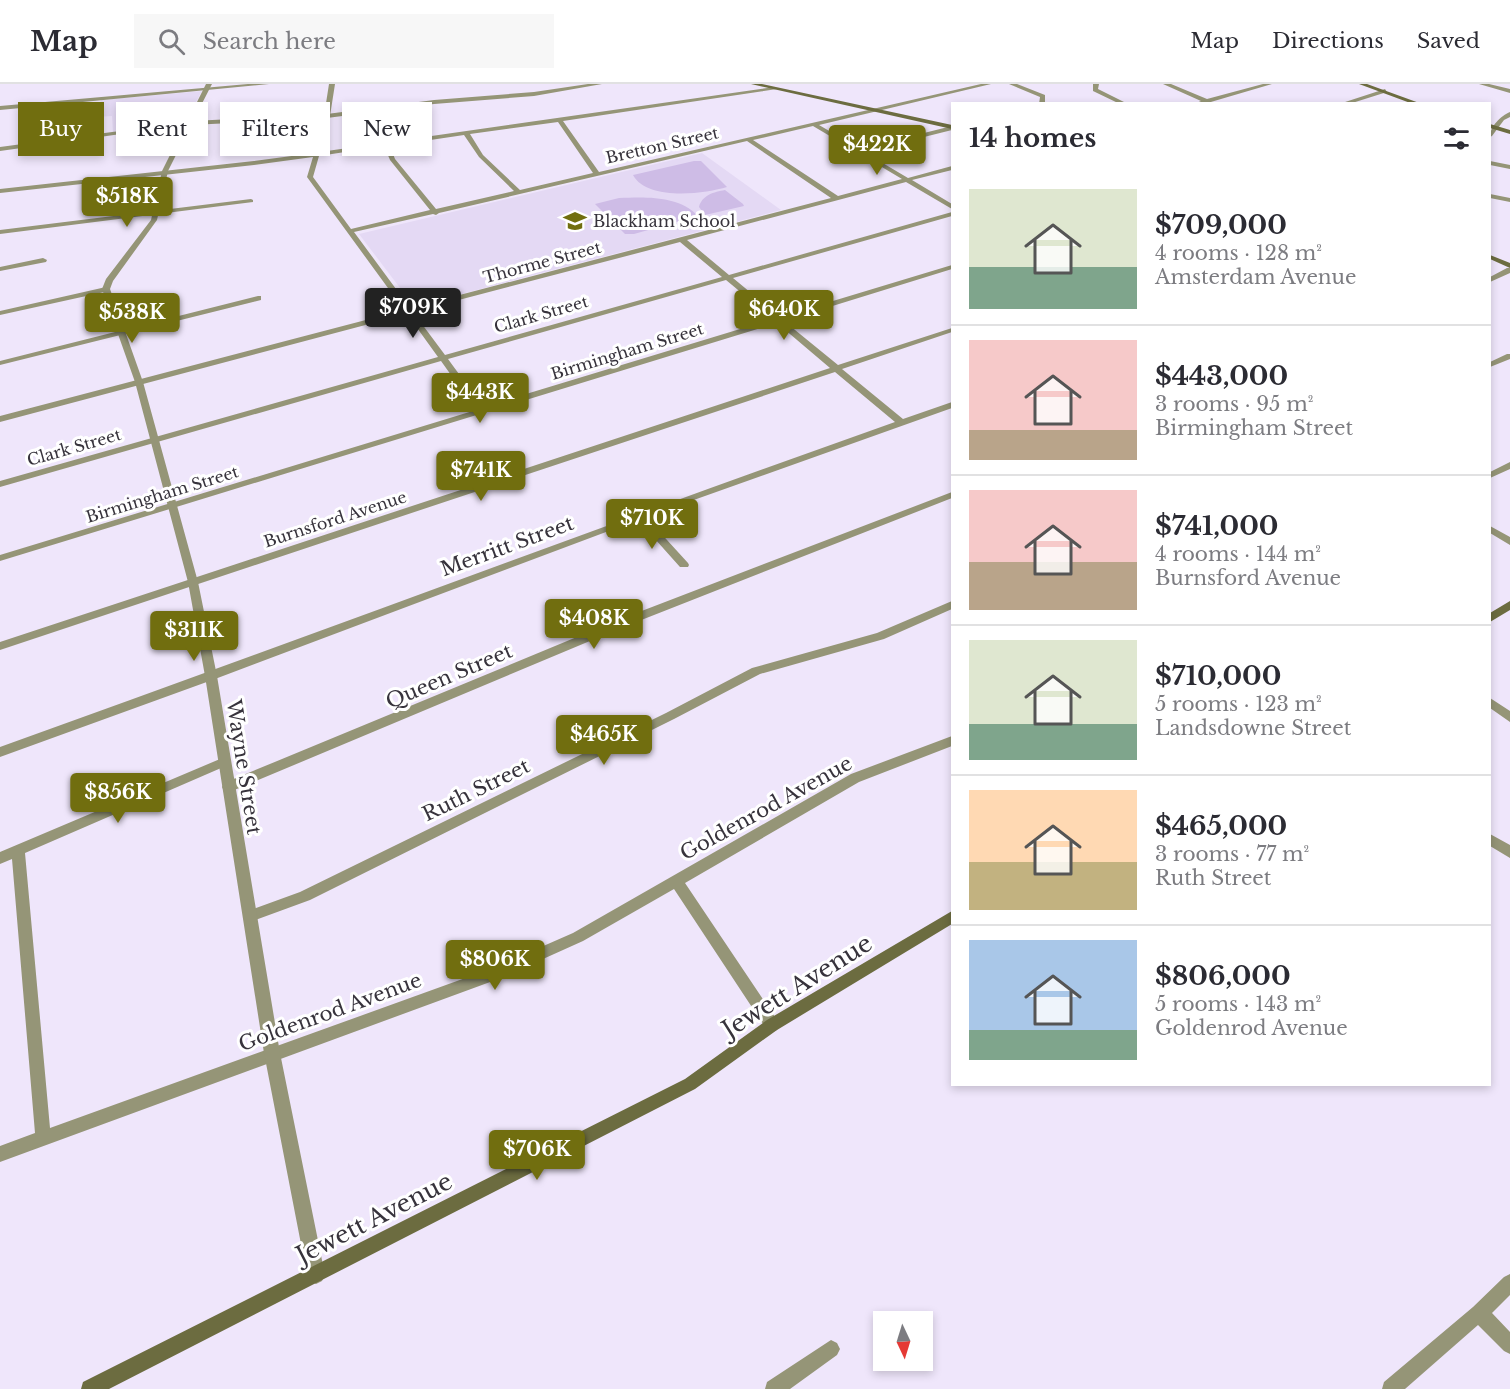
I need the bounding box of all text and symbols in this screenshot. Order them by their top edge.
search box [134,14,554,68]
text: Map [30,24,98,59]
icon: search [155,25,188,58]
text: Search here [203,28,336,55]
text: Map [1190,28,1239,54]
text: Directions [1272,28,1384,54]
text: Saved [1417,28,1480,54]
chip: Buy [18,102,104,156]
chip: Rent [116,102,208,156]
chip: Filters [220,102,330,156]
chip: New [342,102,432,156]
street label: Bretton Street [604,122,720,168]
text: 14 homes [969,122,1096,154]
icon: filters [1440,122,1473,155]
pin: $422K [835,125,919,176]
text: $422K [843,132,911,156]
pin: $518K [85,177,169,228]
text: $518K [96,184,158,208]
school or university icon: Blackham School [562,208,588,234]
text: $709,000 [1155,209,1287,241]
place label: Blackham School [593,211,735,231]
icon: home [1017,213,1089,285]
street label: Thorme Street [481,237,603,287]
text: 4 rooms · 128 m² [1155,241,1322,265]
text: Amsterdam Avenue [1155,265,1356,289]
pin: $709K [371,288,455,339]
pin: $640K [742,290,826,341]
street label: Clark Street [492,291,590,337]
pin: $538K [90,293,174,344]
text: $709K [379,295,447,319]
text: $640K [748,297,820,321]
text: $538K [99,300,165,324]
street label: Birmingham Street [548,318,706,384]
text: $443,000 [1155,360,1288,392]
icon: home [1017,364,1089,436]
pin: $443K [438,373,522,424]
text: $443K [446,380,514,404]
text: 3 rooms · 95 m² [1155,392,1313,416]
text: Birmingham Street [1155,416,1353,440]
street label: Clark Street [25,424,123,470]
pin: $741K [439,451,523,502]
text: $741K [450,458,512,482]
street label: Birmingham Street [83,461,241,527]
street label: Burnsford Avenue [261,486,409,552]
pin: $710K [610,499,694,550]
text: $710K [620,506,684,530]
text: $741,000 [1155,510,1278,542]
street label: Merritt Street [437,511,577,581]
icon: home [1017,514,1089,586]
text: 4 rooms · 144 m² [1155,542,1321,566]
text: Burnsford Avenue [1155,566,1341,590]
pin: $408K [552,599,636,650]
text: $408K [559,606,629,630]
pin: $311K [152,611,236,662]
text: $311K [164,618,224,642]
street label: Queen Street [382,638,516,713]
text: $710,000 [1155,660,1281,692]
icon: home [1017,664,1089,736]
text: 5 rooms · 123 m² [1155,692,1322,716]
street label: Wayne Street [221,697,267,837]
pin: $465K [562,715,646,766]
text: Landsdowne Street [1155,716,1351,740]
text: $465K [570,722,638,746]
street label: Goldenrod Avenue [676,751,856,865]
street label: Ruth Street [418,754,534,826]
pin: $856K [76,773,160,824]
text: $856K [84,780,152,804]
text: $465,000 [1155,810,1287,842]
icon: home [1017,814,1089,886]
text: 3 rooms · 77 m² [1155,842,1309,866]
text: Ruth Street [1155,866,1271,890]
street label: Jewett Avenue [714,928,877,1045]
pin: $806K [453,940,537,991]
text: $806K [460,947,530,971]
text: $806,000 [1155,960,1291,992]
icon: home [1017,964,1089,1036]
street label: Goldenrod Avenue [235,968,425,1056]
text: 5 rooms · 143 m² [1155,992,1321,1016]
text: Goldenrod Avenue [1155,1016,1348,1040]
pin: $706K [495,1130,579,1181]
text: $706K [503,1137,571,1161]
street label: Jewett Avenue [288,1166,457,1271]
north arrow [873,1311,933,1371]
map controls [873,1311,933,1371]

